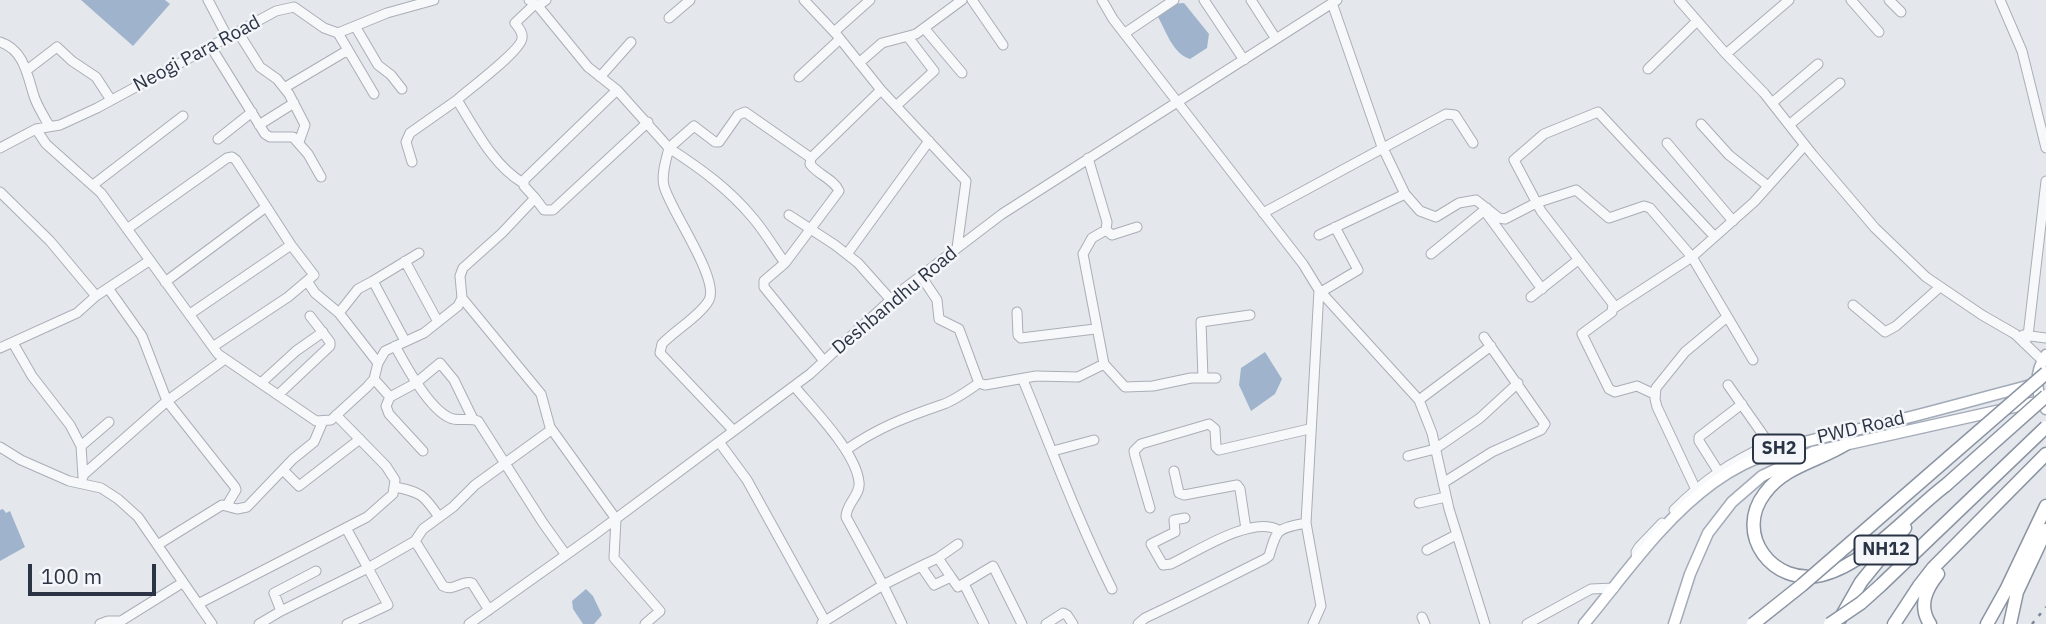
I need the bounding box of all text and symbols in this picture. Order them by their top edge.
street label: Neogi Para Road [130,11,264,97]
street label: Deshbandhu Road [828,242,962,360]
street label: PWD Road [1815,407,1907,449]
road number: SH2 [1753,434,1805,463]
road number: NH12 [1854,536,1918,564]
scale bar [32,550,159,594]
text: 100 m [41,562,102,590]

